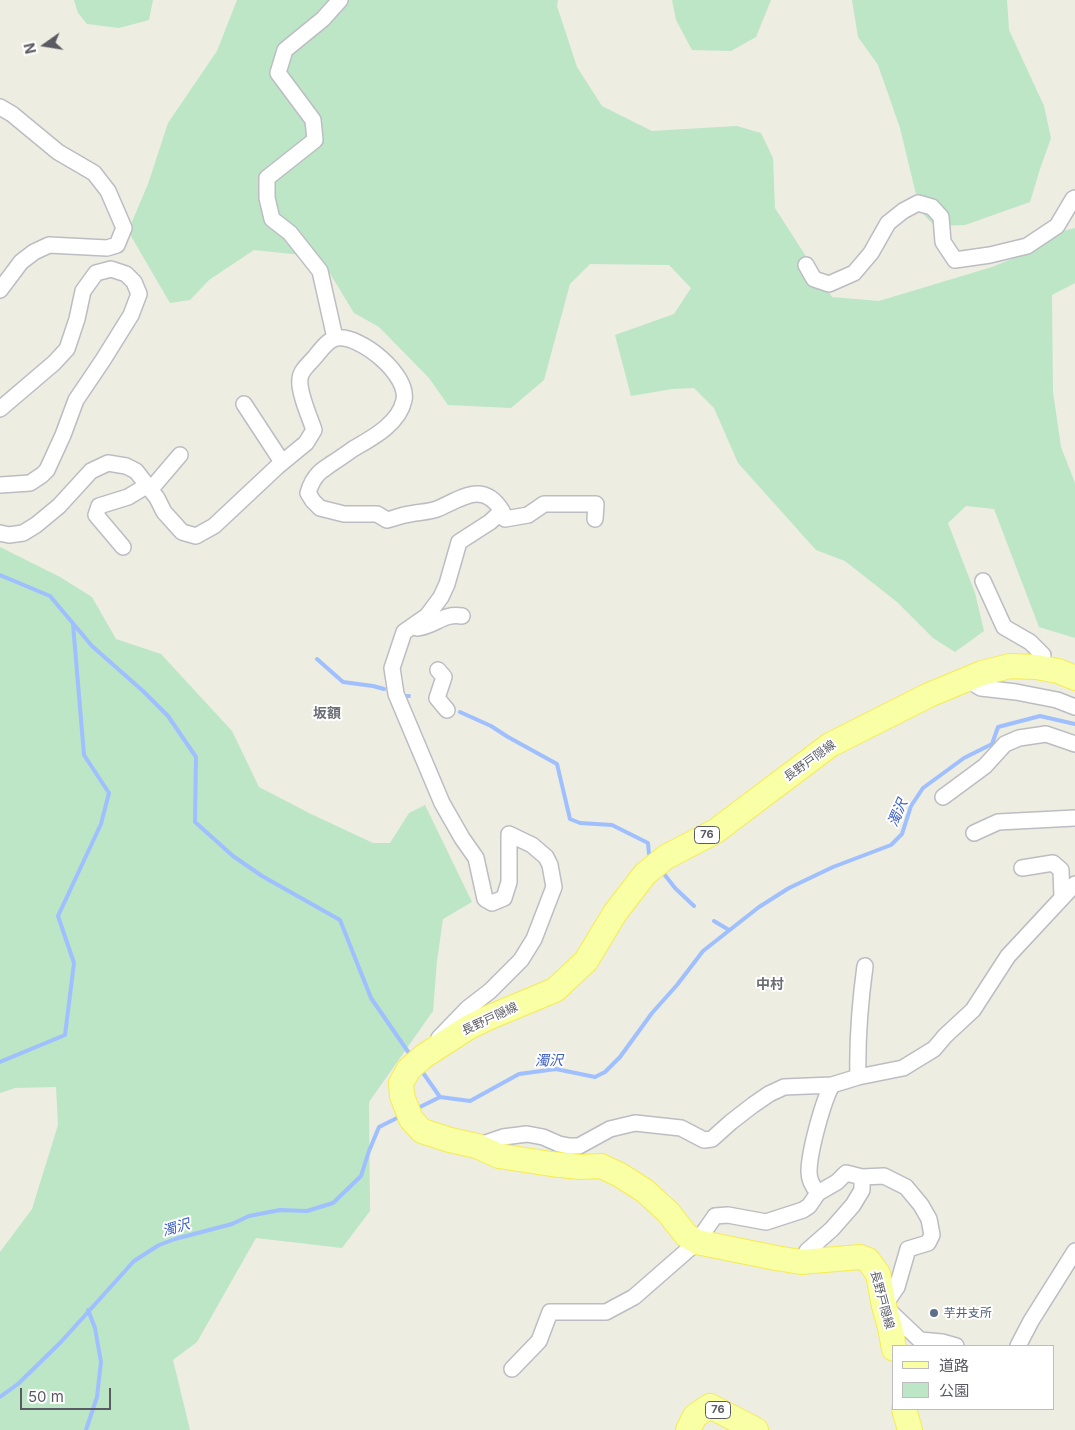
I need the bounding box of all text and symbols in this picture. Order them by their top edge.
north arrow [20,20,70,70]
text: N [20,41,39,56]
district label: 坂額 [313,706,341,722]
street label: 長野戸隠線 [781,738,839,784]
water label: 濁沢 [885,797,911,829]
road number: 76 [694,826,720,844]
district label: 中村 [756,977,784,993]
street label: 長野戸隠線 [460,1000,520,1038]
water label: 濁沢 [535,1052,563,1070]
water label: 濁沢 [160,1216,192,1240]
street label: 長野戸隠線 [867,1269,897,1331]
place label: 芋井支所 [944,1306,992,1320]
marker: 芋井支所 [928,1307,940,1319]
legend [892,1345,1055,1410]
text: 道路 [939,1356,969,1375]
scale bar [22,1378,114,1410]
text: 公園 [939,1381,969,1400]
text: 50 m [28,1387,64,1406]
road number: 76 [706,1402,730,1418]

